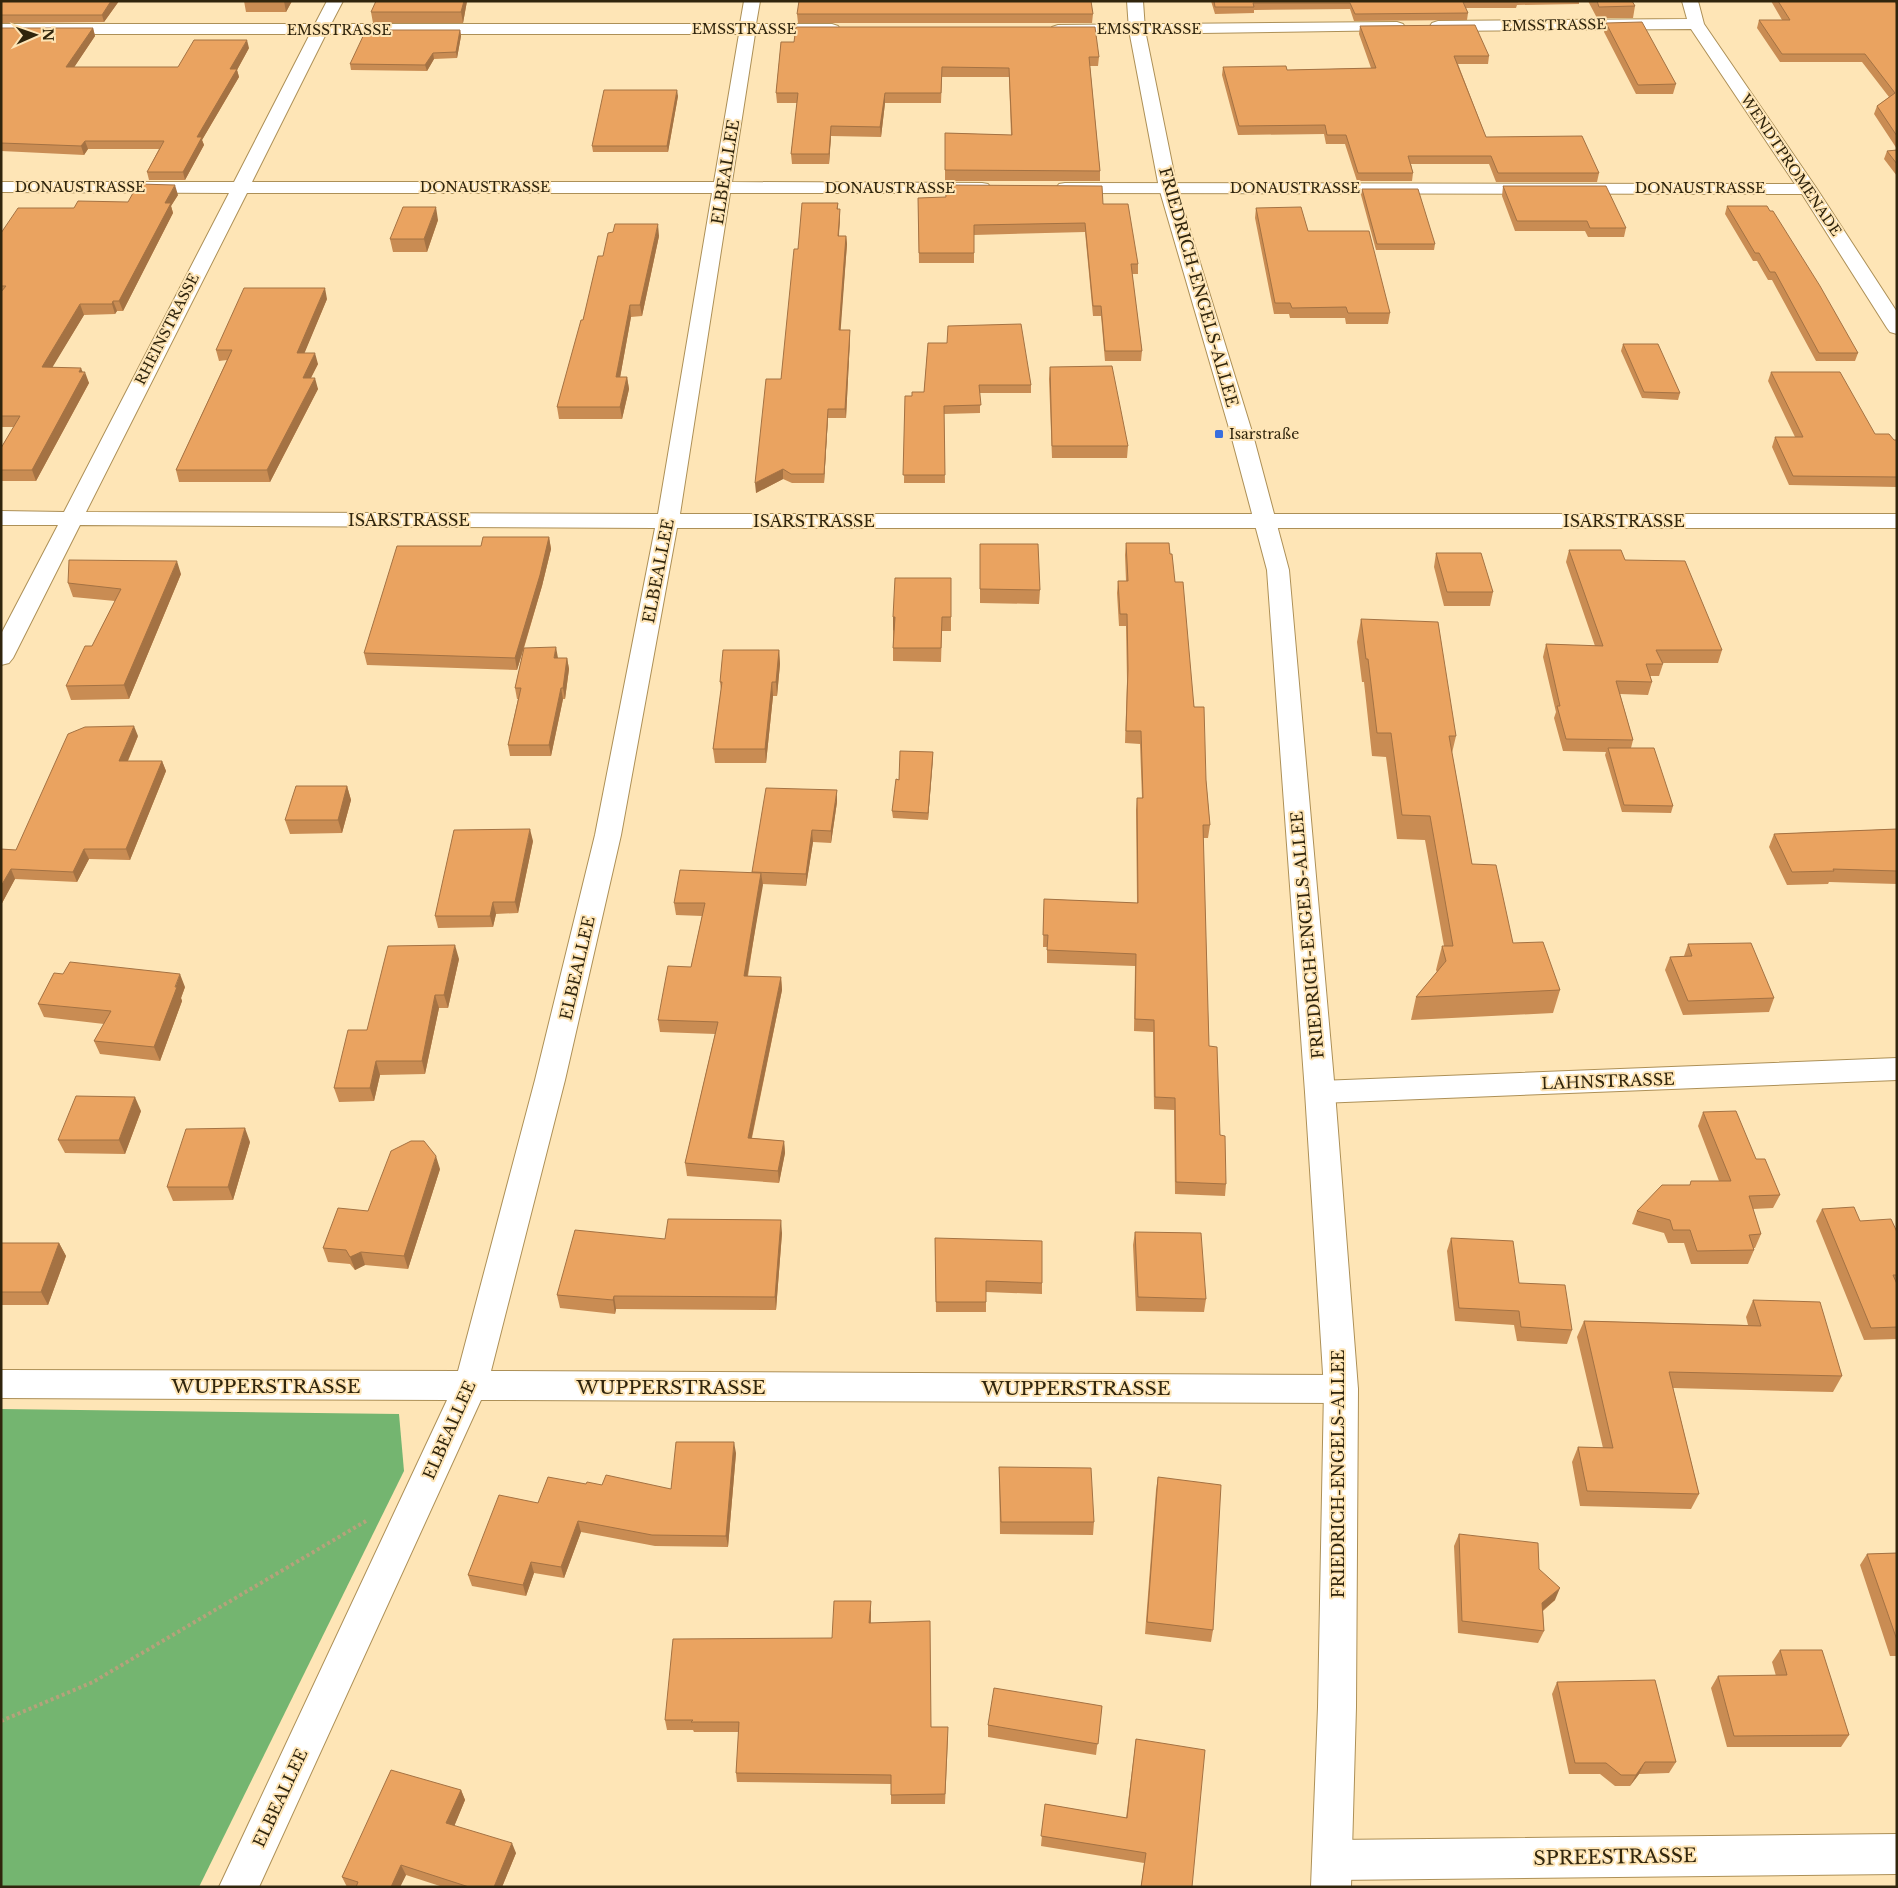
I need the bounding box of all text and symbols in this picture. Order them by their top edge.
north arrow [10,10,60,60]
street label: EMSSTRASSE [1501,15,1607,35]
street label: EMSSTRASSE [692,20,796,38]
street label: EMSSTRASSE [1097,20,1201,38]
street label: EMSSTRASSE [287,21,391,39]
text: N [39,28,57,41]
street label: WENDTPROMENADE [1736,90,1845,239]
street label: ELBEALLEE [707,118,743,226]
street label: FRIEDRICH-ENGELS-ALLEE [1155,165,1243,409]
street label: DONAUSTRASSE [15,178,145,196]
street label: DONAUSTRASSE [420,178,550,196]
street label: DONAUSTRASSE [825,179,955,197]
street label: DONAUSTRASSE [1230,179,1360,197]
street label: DONAUSTRASSE [1635,179,1765,197]
street label: RHEINSTRASSE [131,270,203,388]
place label: Isarstraße [1229,425,1299,443]
marker: Isarstraße [1213,428,1225,440]
street label: ISARSTRASSE [348,510,470,530]
street label: ISARSTRASSE [753,511,875,531]
street label: ISARSTRASSE [1563,511,1685,531]
street label: ELBEALLEE [638,517,678,625]
street label: FRIEDRICH-ENGELS-ALLEE [1286,810,1328,1060]
street label: ELBEALLEE [555,914,599,1022]
street label: LAHNSTRASSE [1541,1069,1675,1093]
street label: FRIEDRICH-ENGELS-ALLEE [1328,1350,1348,1598]
street label: WUPPERSTRASSE [171,1375,360,1398]
street label: WUPPERSTRASSE [576,1376,765,1399]
street label: WUPPERSTRASSE [981,1377,1170,1400]
street label: ELBEALLEE [418,1378,480,1482]
street label: ELBEALLEE [249,1746,311,1850]
street label: SPREESTRASSE [1533,1844,1697,1870]

